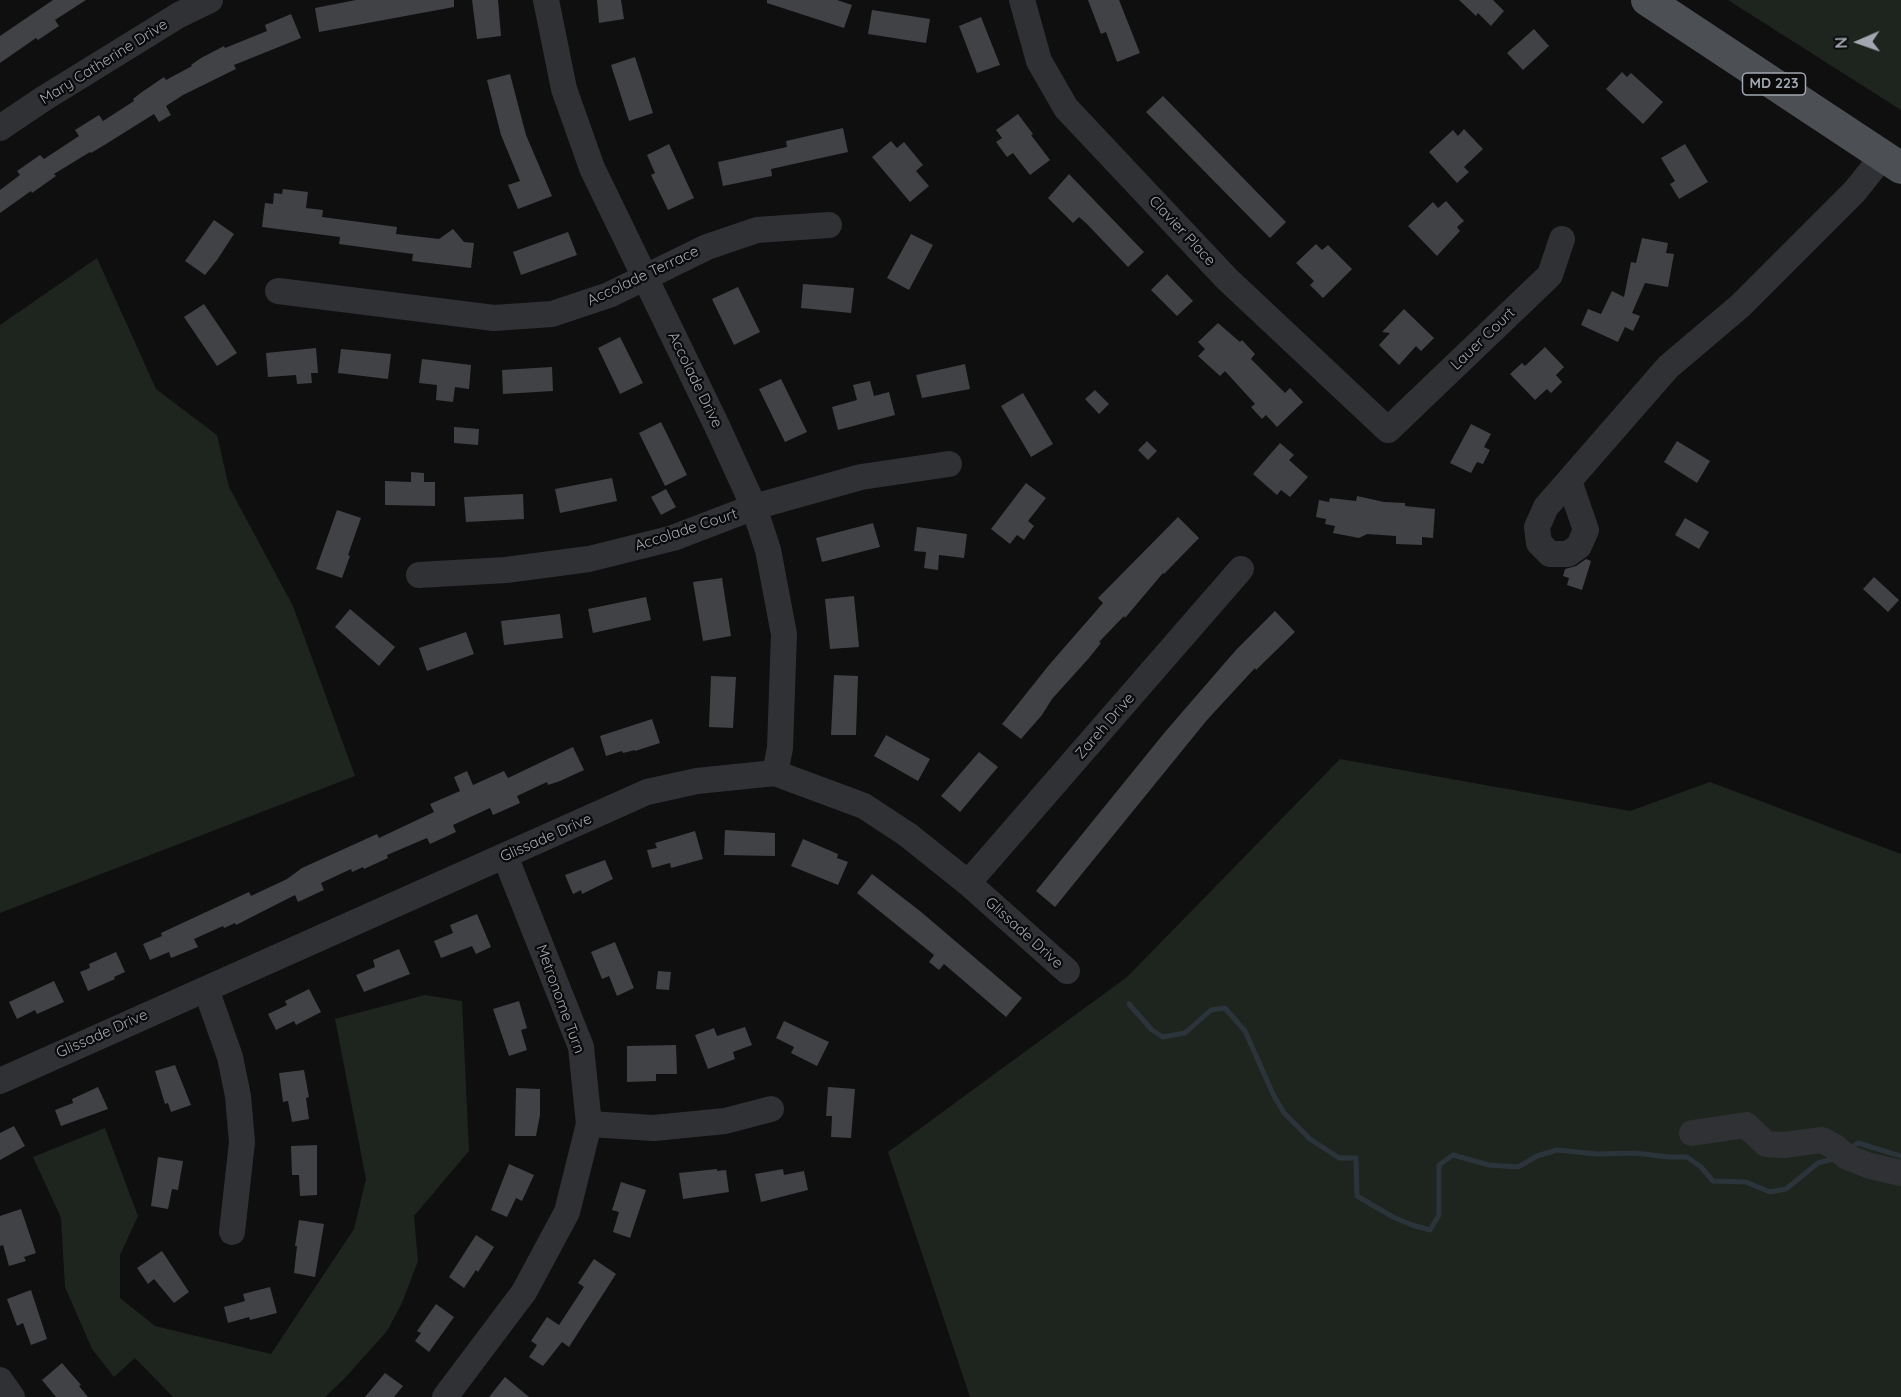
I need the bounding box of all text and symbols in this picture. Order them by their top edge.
north arrow [1829,12,1889,72]
street label: Mary Catherine Drive [37,15,171,109]
text: N [1831,36,1851,49]
road number: MD 223 [1742,73,1806,95]
street label: Clavier Place [1145,192,1219,270]
street label: Accolade Terrace [584,242,702,310]
street label: Lauer Court [1447,304,1519,374]
street label: Accolade Drive [664,329,726,431]
street label: Accolade Court [632,505,740,555]
street label: Zareh Drive [1072,689,1138,763]
street label: Glissade Drive [498,810,594,866]
street label: Glissade Drive [982,893,1066,973]
street label: Metronome Turn [532,942,588,1056]
street label: Glissade Drive [54,1006,150,1062]

